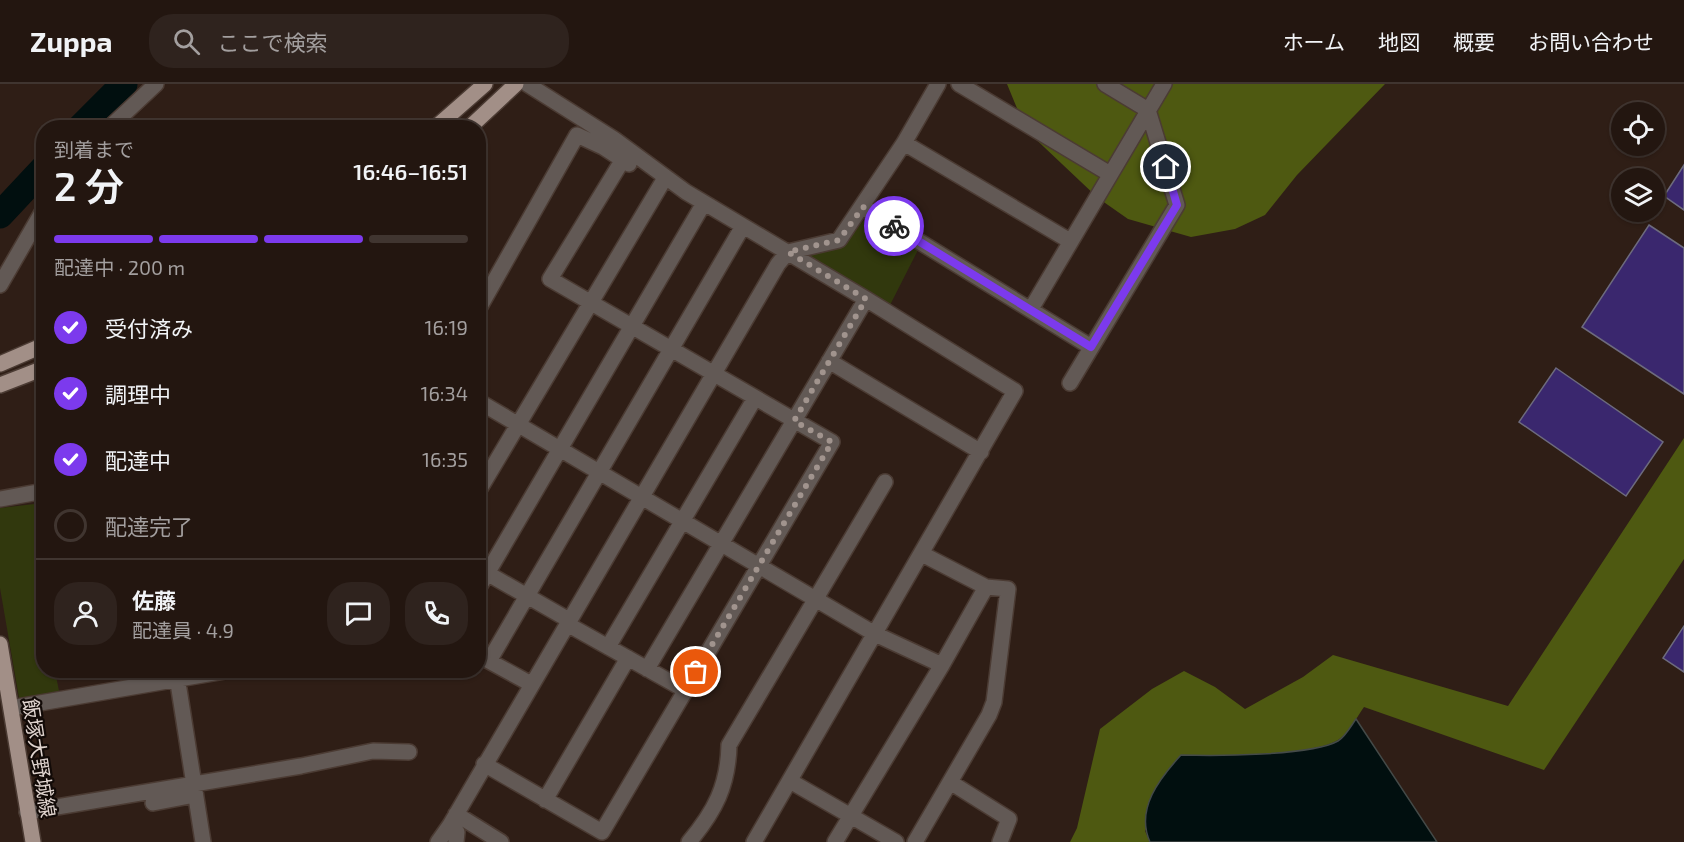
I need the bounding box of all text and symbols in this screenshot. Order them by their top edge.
search box [149,14,569,68]
text: Zuppa [30,24,113,58]
icon: search [170,25,203,58]
text: ここで検索 [218,29,328,55]
text: ホーム [1283,29,1345,54]
text: 地図 [1378,29,1420,54]
text: 概要 [1453,29,1495,54]
text: お問い合わせ [1528,29,1654,54]
map controls [1611,102,1665,222]
button: locate [1611,102,1665,156]
text: 到着まで [54,137,134,161]
pin [1140,141,1191,192]
icon: home [1149,150,1182,183]
text: 16:46–16:51 [353,158,468,184]
text: 2 分 [54,162,124,209]
button: layers [1611,168,1665,222]
courier [864,196,924,256]
icon: bike [878,210,911,243]
text: 配達中 · 200 m [54,255,185,279]
icon: check [54,311,87,344]
text: 受付済み [105,315,193,341]
text: 16:19 [424,315,468,339]
icon: check [54,377,87,410]
text: 調理中 [105,381,171,407]
text: 16:34 [420,381,468,405]
icon: check [54,443,87,476]
text: 配達中 [105,447,171,473]
text: 16:35 [422,447,468,471]
text: 配達完了 [105,513,193,539]
button: person [54,582,117,645]
button: chat [327,582,390,645]
button: phone [405,582,468,645]
text: 佐藤 [132,587,176,613]
text: 配達員 · 4.9 [132,618,234,642]
pin [670,646,721,697]
icon: bag [679,655,712,688]
street label: 飯塚大野城線 [19,697,61,819]

